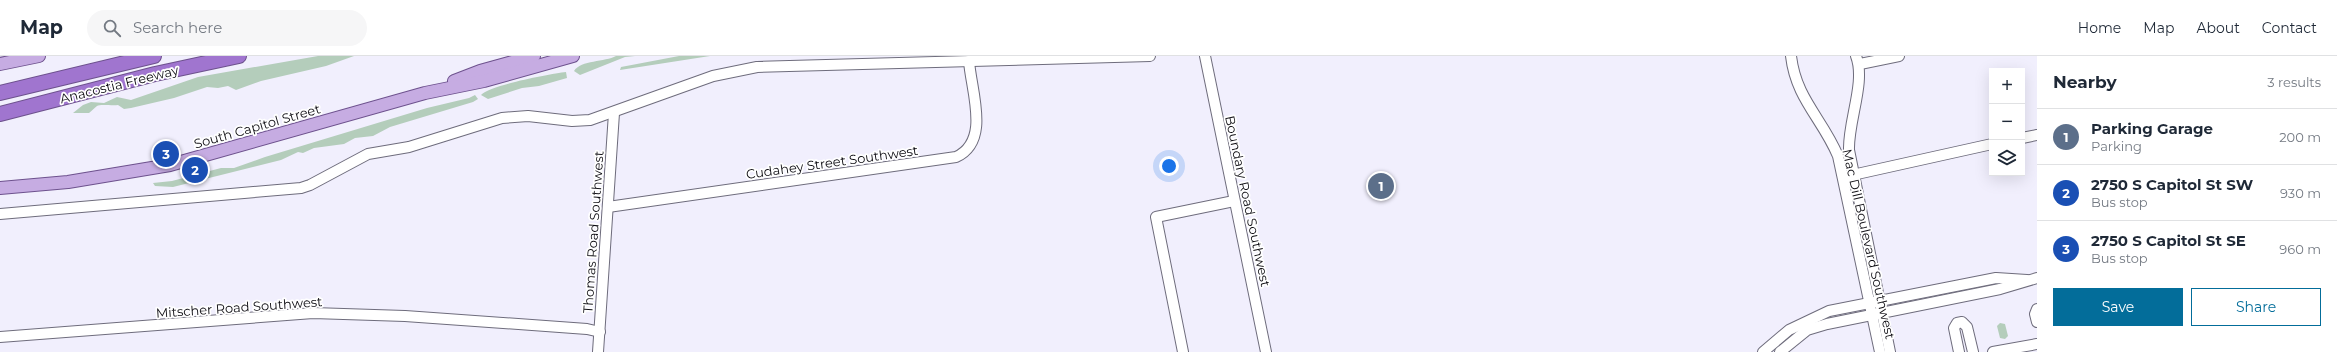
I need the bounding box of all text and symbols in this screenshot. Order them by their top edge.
search box [87,10,367,46]
text: Map [20,16,63,39]
icon: search [101,17,123,39]
text: Search here [133,18,222,37]
text: Home [2078,19,2121,37]
text: Map [2143,19,2174,37]
text: About [2196,19,2240,37]
text: Contact [2262,19,2317,37]
street label: Anacostia Freeway [58,61,181,106]
map controls [1989,68,2025,176]
button: + [1989,68,2025,104]
text: Nearby [2053,72,2117,92]
text: 3 results [2267,74,2321,90]
street label: South Capitol Street [192,100,322,152]
button: − [1989,104,2025,140]
street label: Boundary Road Southwest [1222,114,1274,288]
text: Parking Garage [2091,119,2213,138]
text: 1 [2063,129,2069,145]
text: 200 m [2279,129,2321,145]
text: Parking [2091,138,2142,154]
pin: 3 [153,139,179,169]
button: layers [1989,140,2025,176]
street label: Cudahey Street Southwest [745,142,919,182]
street label: Mac Dill Boulevard Southwest [1839,147,1899,341]
street label: Thomas Road Southwest [579,150,607,314]
pin: 2 [182,155,208,185]
your location [1159,156,1179,176]
pin: 1 [1368,171,1394,201]
text: 2750 S Capitol St SW [2091,175,2253,194]
text: 2 [2062,185,2070,201]
text: 930 m [2280,185,2321,201]
text: Bus stop [2091,194,2148,210]
text: 2750 S Capitol St SE [2091,231,2246,250]
text: 3 [2062,241,2070,257]
text: 960 m [2279,241,2321,257]
text: Bus stop [2091,250,2148,266]
button: Save [2053,288,2183,326]
button: Share [2191,288,2321,326]
street label: Mitscher Road Southwest [155,293,323,321]

